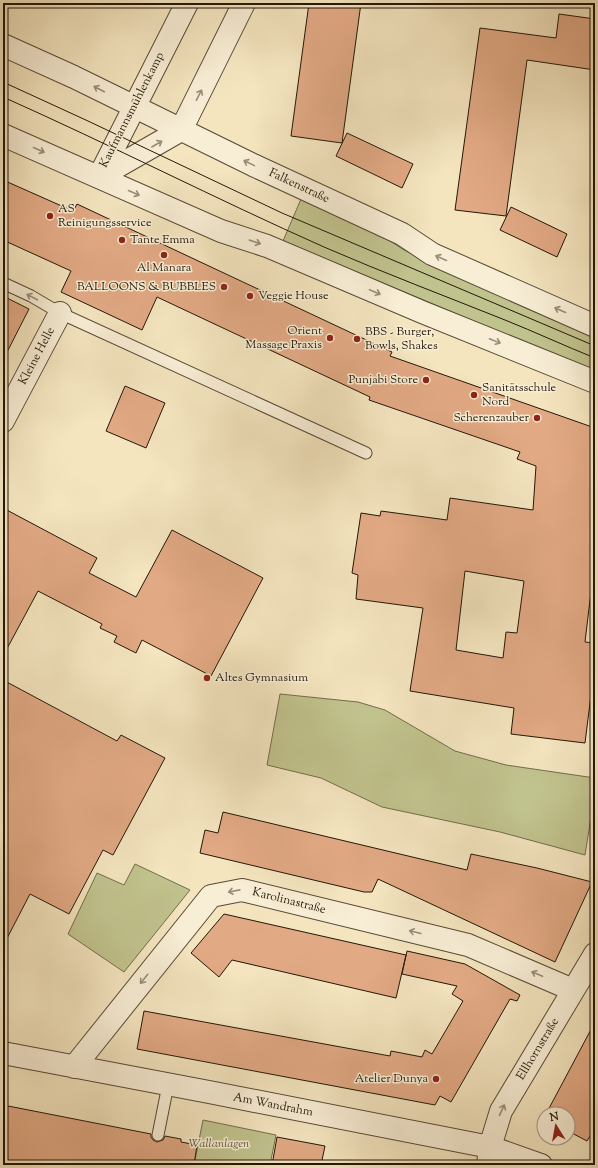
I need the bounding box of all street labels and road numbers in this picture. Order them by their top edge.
street label: Kaufmannsmühlenkamp [95,49,169,171]
street label: Falkenstraße [266,164,333,208]
street label: Kleine Helle [14,324,60,388]
street label: Karolinastraße [250,883,328,919]
street label: Ellhornstraße [512,1014,564,1084]
street label: Am Wandrahm [232,1088,315,1122]

